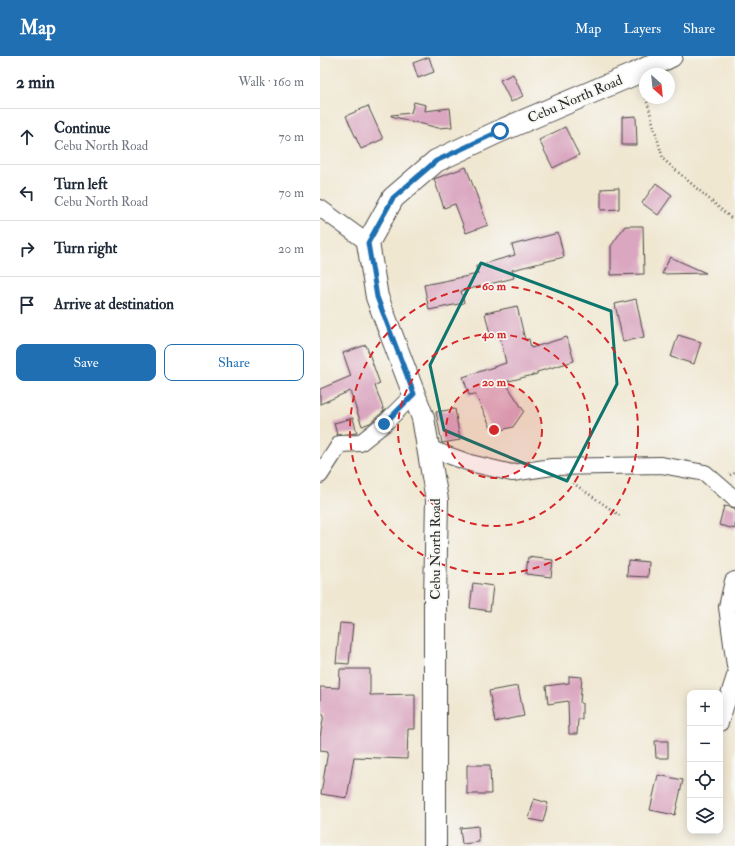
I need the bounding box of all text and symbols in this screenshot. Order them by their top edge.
text: Map [20,16,56,40]
text: Map [575,20,601,37]
text: Layers [623,20,661,37]
text: Share [683,20,715,37]
north arrow [639,68,675,104]
street label: Cebu North Road [525,71,625,127]
text: 2 min [16,72,55,93]
text: Walk · 160 m [238,74,304,90]
text: Continue [54,119,110,138]
route start [491,122,509,140]
icon: ahead [16,126,38,148]
text: 70 m [279,129,304,145]
text: Cebu North Road [54,138,148,154]
text: Turn left [54,175,108,194]
icon: left [16,182,38,204]
text: 70 m [279,185,304,201]
text: Cebu North Road [54,194,148,210]
icon: right [16,238,38,260]
text: Turn right [54,239,117,258]
text: 20 m [278,241,304,257]
text: 60 m [482,279,507,294]
icon: arrive [16,294,38,316]
text: Arrive at destination [54,295,174,314]
text: 40 m [481,327,507,342]
button: Save [16,344,156,381]
button: Share [164,344,304,381]
text: 20 m [482,375,507,390]
route end [375,415,393,433]
centre of rings [487,423,501,437]
street label: Cebu North Road [427,498,444,600]
map controls [687,690,723,834]
button: + [687,690,723,726]
button: − [687,726,723,762]
button: locate [687,762,723,798]
button: layers [687,798,723,834]

